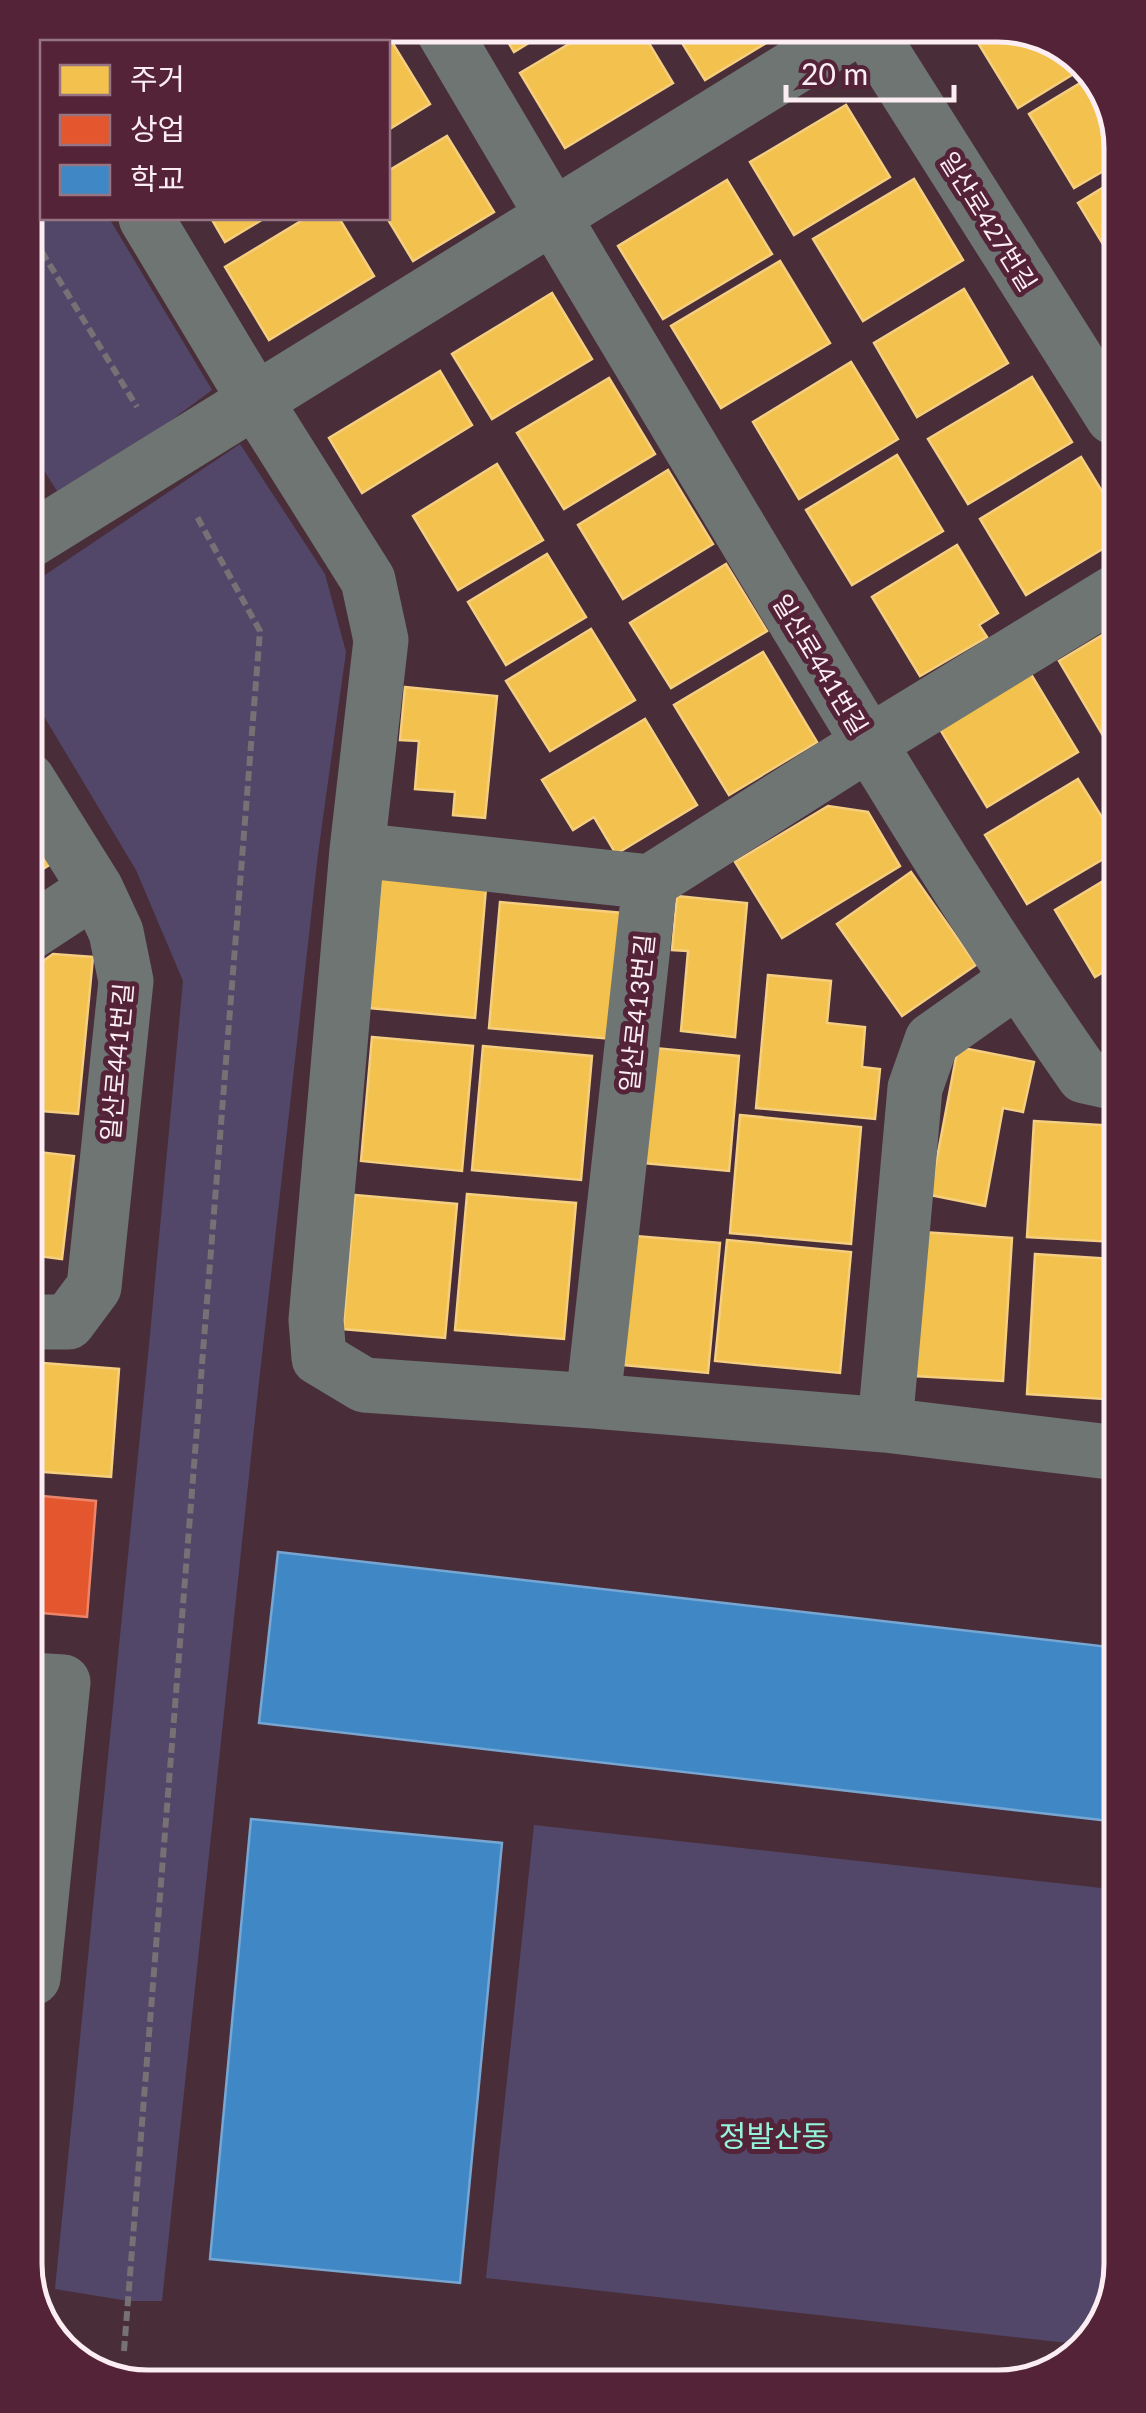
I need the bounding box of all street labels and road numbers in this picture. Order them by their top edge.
street label: 일산로427번길 [934,146,1044,296]
street label: 일산로441번길 [767,588,875,740]
street label: 일산로413번길 [613,933,659,1093]
street label: 일산로441번길 [94,982,138,1142]

